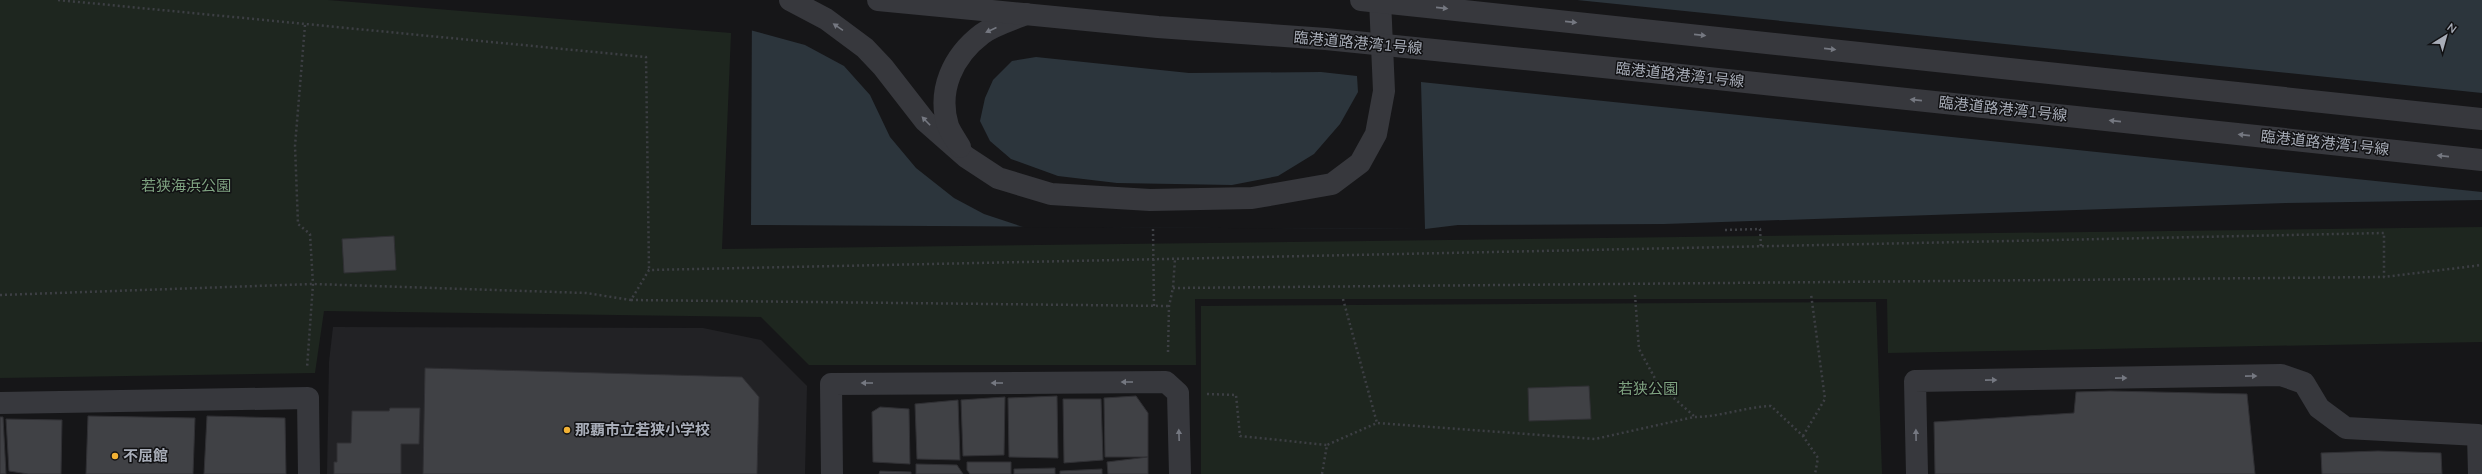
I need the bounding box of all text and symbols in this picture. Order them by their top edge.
one-way arrow [1436,5,1448,12]
north arrow [2426,16,2466,56]
one-way arrow [1565,19,1577,25]
text: N [2444,20,2460,36]
one-way arrow [833,23,843,31]
one-way arrow [985,27,997,33]
street label: 臨港道路港湾1号線 [1293,27,1423,58]
one-way arrow [1694,32,1706,39]
one-way arrow [1824,46,1836,52]
street label: 臨港道路港湾1号線 [1615,58,1745,91]
street label: 臨港道路港湾1号線 [1938,92,2068,125]
one-way arrow [1910,97,1922,103]
one-way arrow [922,116,931,126]
one-way arrow [2109,118,2121,124]
street label: 臨港道路港湾1号線 [2260,126,2390,159]
one-way arrow [2238,132,2250,138]
one-way arrow [2437,153,2449,159]
park label: 若狭海浜公園 [141,176,231,195]
one-way arrow [2245,372,2257,379]
one-way arrow [2115,375,2128,381]
one-way arrow [1985,377,1998,383]
one-way arrow [1120,379,1133,385]
park label: 若狭公園 [1618,379,1678,398]
one-way arrow [861,380,873,387]
one-way arrow [990,380,1003,386]
place label: 那覇市立若狭小学校 [575,420,710,439]
marker: 那覇市立若狭小学校 [562,425,572,435]
one-way arrow [1176,428,1182,441]
one-way arrow [1913,428,1919,441]
place label: 不屈館 [123,446,168,465]
marker: 不屈館 [110,451,120,461]

